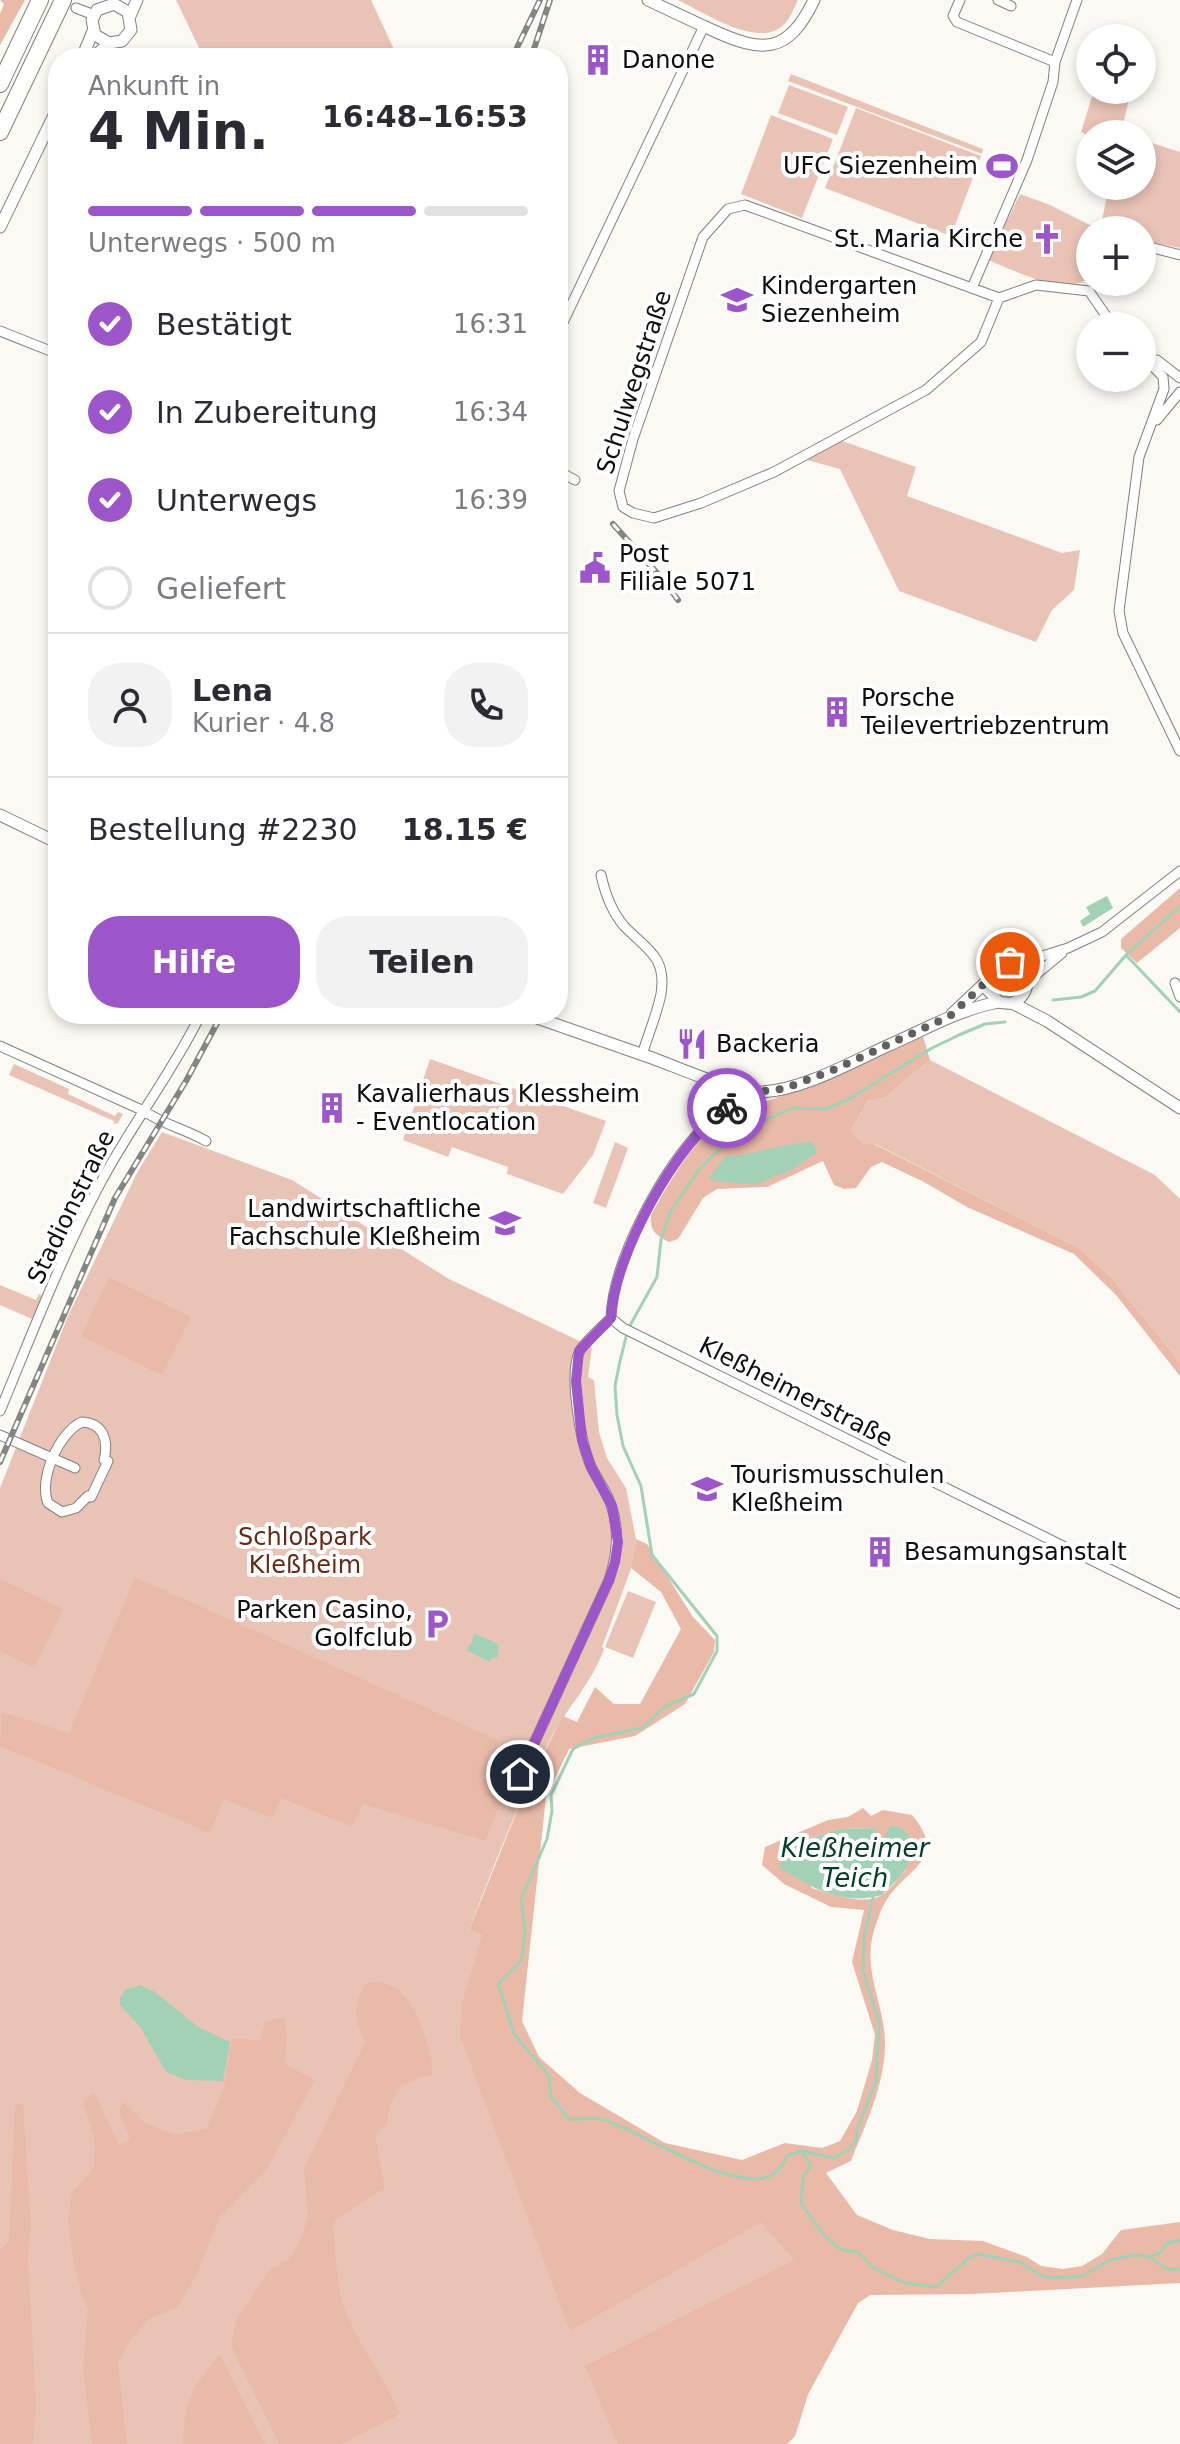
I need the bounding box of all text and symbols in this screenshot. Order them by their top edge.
map controls [1076,24,1156,392]
button: locate [1076,24,1156,104]
building icon: Danone [581,43,615,77]
place label: Danone [622,46,715,74]
text: Ankunft in [88,71,220,101]
text: 16:48–16:53 [322,99,528,134]
text: 4 Min. [88,101,269,161]
button: layers [1076,120,1156,200]
sports icon: UFC Siezenheim [985,149,1019,183]
place label: UFC Siezenheim [783,152,978,180]
button: + [1076,216,1156,296]
church icon: St. Maria Kirche [1030,222,1064,256]
place label: St. Maria Kirche [834,225,1023,253]
text: Unterwegs · 500 m [88,228,336,258]
place label: Kindergarten Siezenheim [761,272,917,328]
school or university icon: Kindergarten Siezenheim [720,283,754,317]
street label: Schulwegstraße [591,287,677,477]
icon: check [88,302,132,346]
text: Bestätigt [156,307,292,342]
text: 16:31 [453,309,528,339]
button: − [1076,312,1156,392]
icon: check [88,390,132,434]
text: In Zubereitung [156,395,378,430]
text: 16:34 [453,397,528,427]
icon: check [88,478,132,522]
text: Unterwegs [156,483,317,518]
text: 16:39 [453,485,528,515]
place label: Post Filiale 5071 [619,540,756,596]
public building icon: Post Filiale 5071 [578,551,612,585]
text: Geliefert [156,571,286,606]
button: person [88,663,172,747]
button: phone [444,663,528,747]
text: Lena [192,673,273,708]
place label: Porsche Teilevertriebzentrum [860,684,1110,740]
building icon: Porsche Teilevertriebzentrum [820,695,854,729]
text: Kurier · 4.8 [192,708,335,738]
text: Bestellung #2230 [88,812,358,847]
text: 18.15 € [402,812,528,847]
button: Hilfe [88,916,300,1008]
button: Teilen [316,916,528,1008]
pin [976,928,1044,996]
icon: bag [988,940,1032,984]
restaurant icon: Backeria [675,1027,709,1061]
place label: Backeria [716,1030,819,1058]
courier [687,1068,767,1148]
place label: Kavalierhaus Klessheim - Eventlocation [356,1080,640,1136]
icon: bike [705,1086,749,1130]
building icon: Kavalierhaus Klessheim - Eventlocation [315,1091,349,1125]
street label: Stadionstraße [22,1126,120,1288]
place label: Landwirtschaftliche Fachschule Kleßheim [229,1195,481,1251]
school or university icon: Landwirtschaftliche Fachschule Kleßheim [488,1206,522,1240]
street label: Kleßheimerstraße [695,1331,897,1453]
place label: Tourismusschulen Kleßheim [730,1461,944,1517]
school or university icon: Tourismusschulen Kleßheim [690,1472,724,1506]
park label: Schloßpark Kleßheim [238,1523,372,1579]
building icon: Besamungsanstalt [863,1535,897,1569]
place label: Besamungsanstalt [904,1538,1127,1566]
place label: Parken Casino, Golfclub [236,1596,413,1652]
parking icon: Parken Casino, Golfclub [420,1607,454,1641]
pin [486,1740,554,1808]
icon: home [498,1752,542,1796]
water label: Kleßheimer Teich [781,1833,931,1893]

